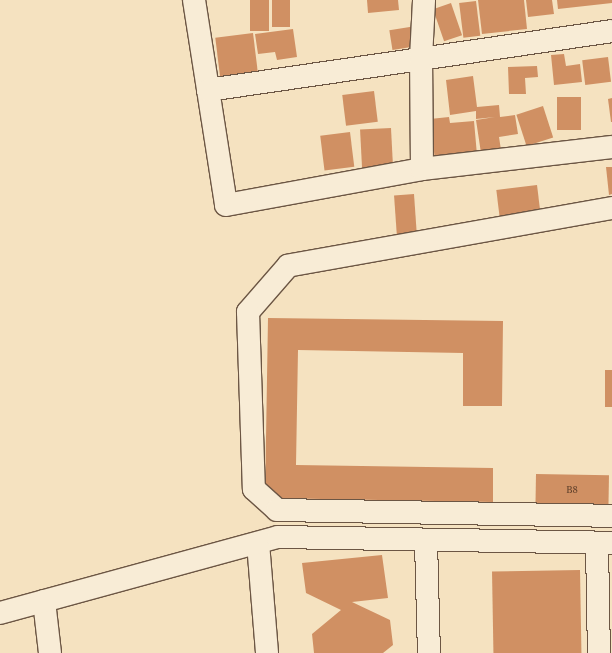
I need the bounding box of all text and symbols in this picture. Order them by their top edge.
house number: B8 [566,485,578,495]

